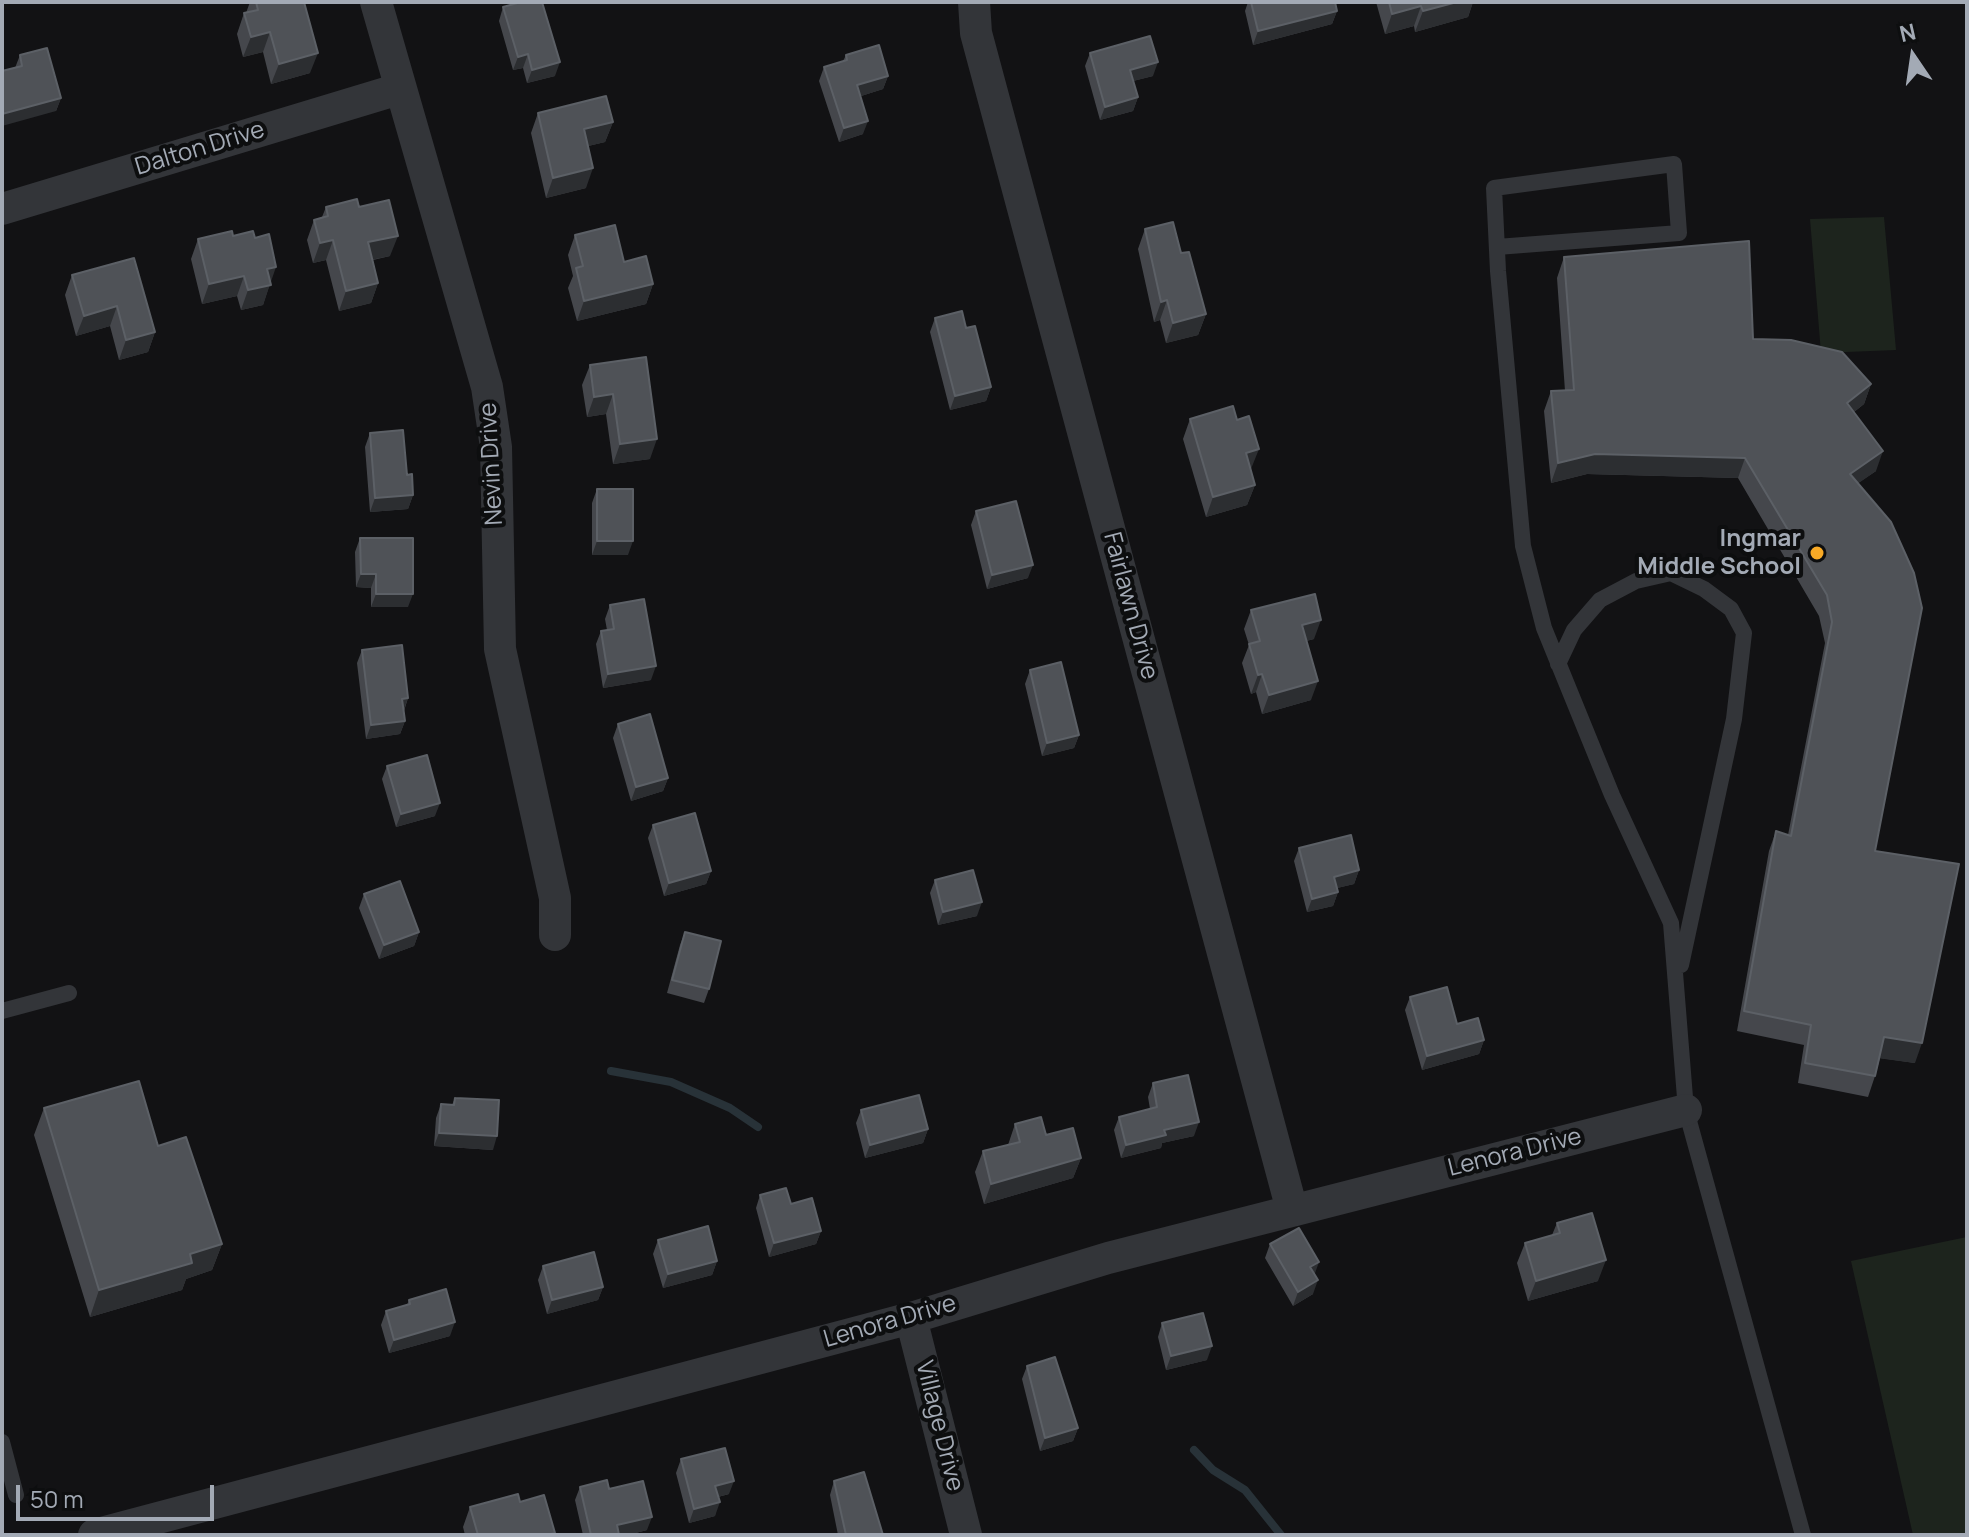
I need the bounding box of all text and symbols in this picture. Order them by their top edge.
north arrow [1873,16,1953,96]
text: N [1897,16,1919,49]
street label: Dalton Drive [132,116,268,182]
street label: Nevin Drive [474,402,510,526]
place label: Ingmar Middle School [1637,525,1801,581]
street label: Fairlawn Drive [1097,529,1163,683]
marker: Ingmar Middle School [1808,544,1826,562]
street label: Lenora Drive [1445,1122,1585,1184]
street label: Lenora Drive [820,1289,960,1355]
street label: Village Drive [909,1358,969,1494]
scale bar [20,1469,218,1519]
text: 50 m [30,1482,84,1515]

